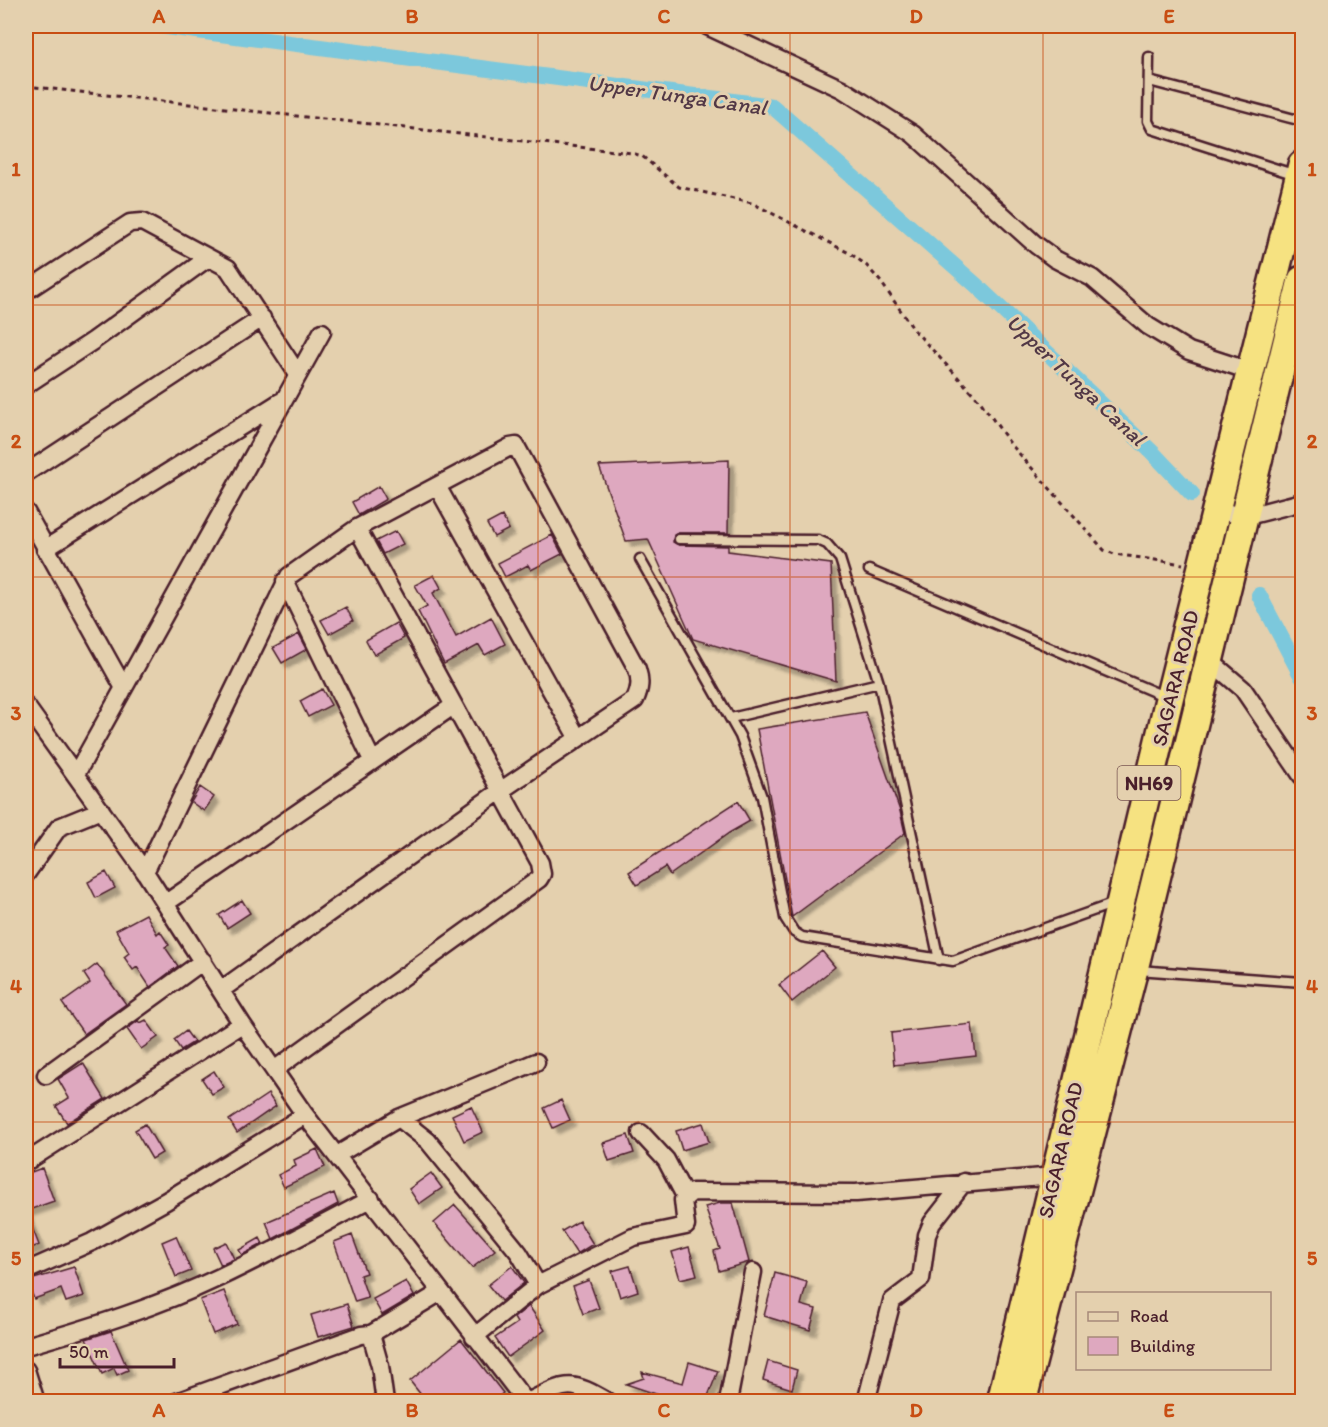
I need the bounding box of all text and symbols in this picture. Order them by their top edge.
text: A [152,4,166,28]
text: B [406,4,419,28]
text: C [658,4,671,28]
text: D [909,4,923,28]
text: E [1163,4,1175,28]
water label: Upper Tunga Canal [586,69,770,121]
text: 1 [11,157,21,181]
text: 1 [1307,157,1317,181]
water label: Upper Tunga Canal [1001,309,1153,453]
text: 2 [11,429,22,453]
text: 2 [1307,429,1318,453]
street label: SAGARA ROAD [1146,608,1204,748]
text: 3 [11,701,22,725]
text: 3 [1307,701,1318,725]
road number: NH69 [1118,766,1180,800]
text: 4 [10,974,22,998]
text: 4 [1306,974,1318,998]
street label: SAGARA ROAD [1032,1080,1088,1220]
text: 5 [11,1246,22,1270]
text: 5 [1307,1246,1318,1270]
legend [1076,1292,1271,1370]
text: Road [1130,1305,1169,1327]
scale bar [60,1331,174,1369]
text: Building [1130,1335,1196,1357]
text: 50 m [69,1341,109,1363]
text: A [152,1398,166,1422]
text: B [406,1398,419,1422]
text: C [658,1398,671,1422]
text: D [909,1398,923,1422]
text: E [1163,1398,1175,1422]

